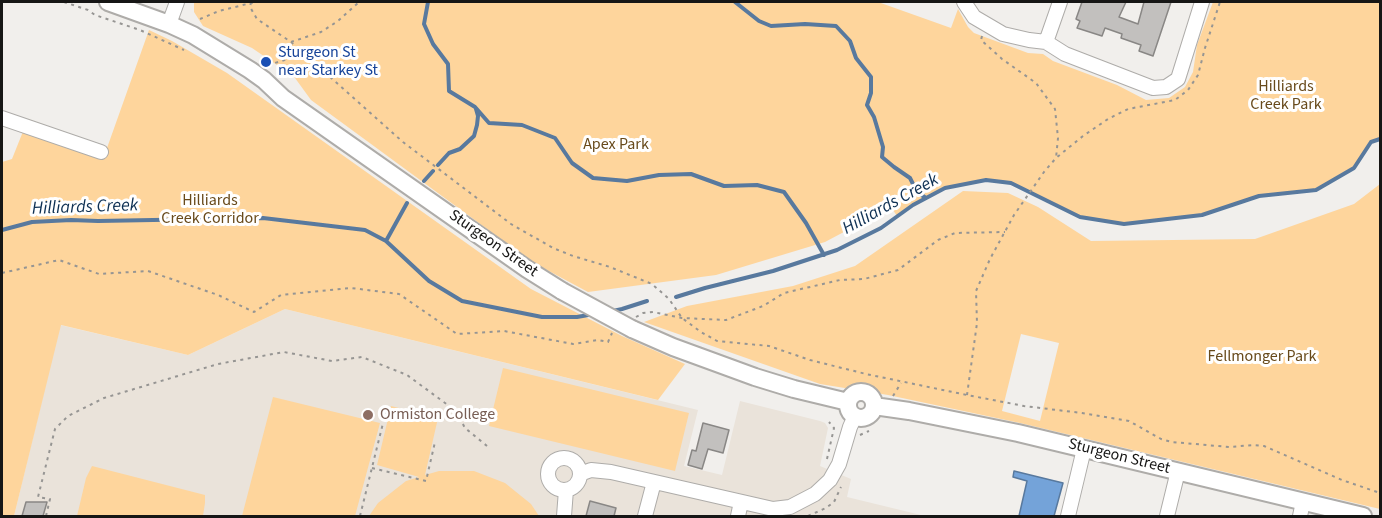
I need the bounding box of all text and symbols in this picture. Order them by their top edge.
place label: Sturgeon St near Starkey St [278,43,378,81]
marker: Sturgeon St near Starkey St [259,55,273,69]
park label: Hilliards Creek Park [1250,77,1322,115]
park label: Apex Park [583,135,649,155]
water label: Hilliards Creek [839,170,943,240]
park label: Hilliards Creek Corridor [161,191,259,229]
water label: Hilliards Creek [31,195,139,221]
street label: Sturgeon Street [445,206,541,282]
park label: Fellmonger Park [1208,347,1316,367]
place label: Ormiston College [380,405,495,425]
marker: Ormiston College [361,408,375,422]
street label: Sturgeon Street [1066,435,1172,479]

